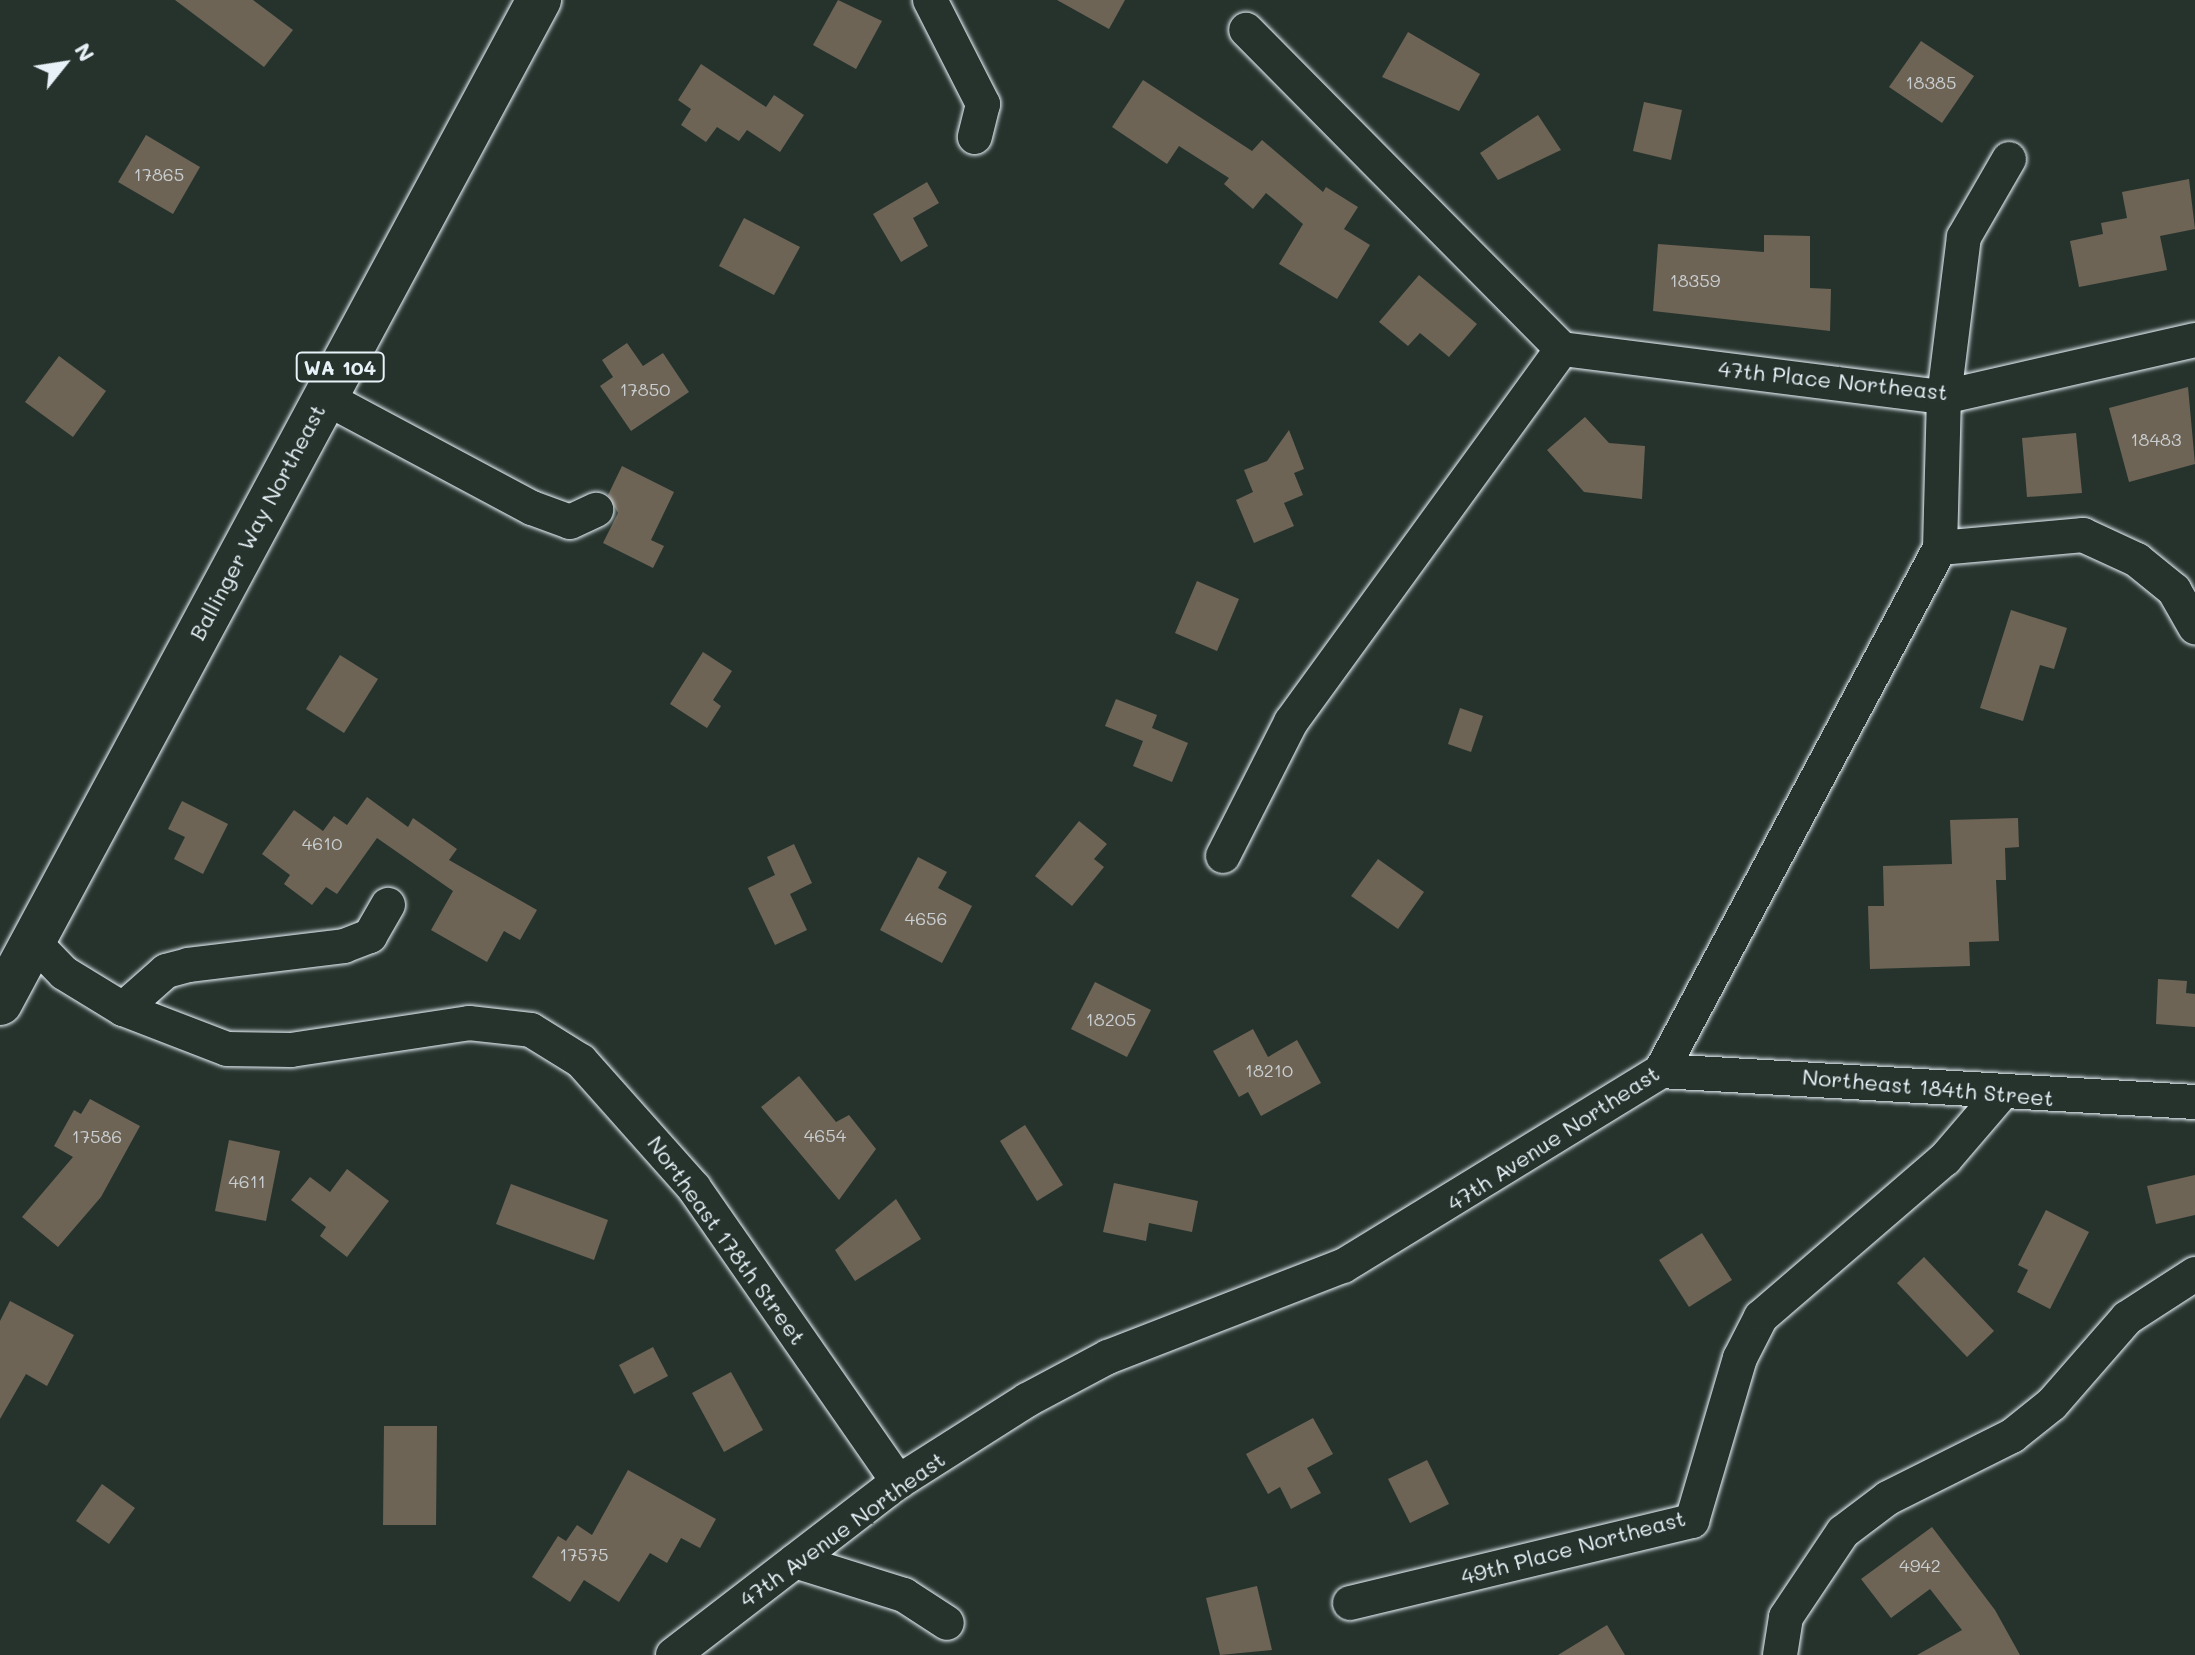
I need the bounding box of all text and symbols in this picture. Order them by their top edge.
north arrow [24,24,104,104]
text: N [68,37,102,66]
house number: 18385 [1906,71,1956,93]
house number: 17865 [134,163,184,185]
house number: 18359 [1670,269,1720,291]
road number: WA 104 [294,351,386,383]
street label: 47th Place Northeast [1717,355,1949,405]
house number: 17850 [620,378,670,400]
street label: Ballinger Way Northeast [184,399,330,645]
house number: 18483 [2131,428,2181,450]
house number: 4610 [302,832,342,854]
house number: 4656 [905,907,947,929]
house number: 18205 [1086,1008,1136,1030]
house number: 18210 [1245,1059,1293,1081]
street label: 47th Avenue Northeast [1442,1060,1664,1216]
street label: Northeast 184th Street [1801,1063,2055,1111]
house number: 4654 [804,1124,846,1146]
house number: 17586 [72,1125,122,1147]
street label: Northeast 178th Street [642,1130,812,1350]
house number: 4611 [228,1170,266,1192]
street label: 47th Avenue Northeast [734,1446,950,1612]
street label: 49th Place Northeast [1458,1504,1688,1590]
house number: 17575 [559,1543,609,1565]
house number: 4942 [1899,1554,1941,1576]

